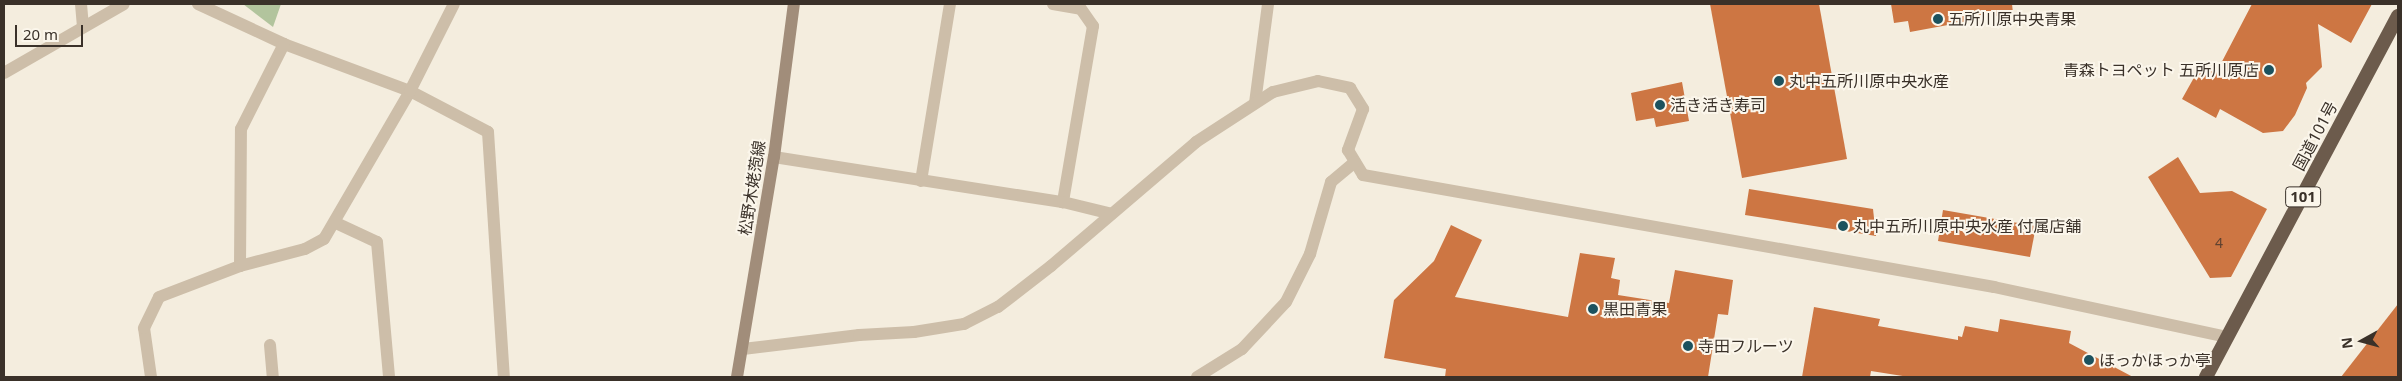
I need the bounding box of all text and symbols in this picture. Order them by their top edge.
place label: 五所川原中央青果 [1948,9,2076,29]
marker: 五所川原中央青果 [1932,13,1944,25]
scale bar [18,15,85,47]
text: 20 m [23,24,58,44]
place label: 青森トヨペット 五所川原店 [2063,60,2259,80]
marker: 青森トヨペット 五所川原店 [2263,64,2275,76]
place label: 丸中五所川原中央水産 [1789,71,1949,91]
marker: 丸中五所川原中央水産 [1773,75,1785,87]
place label: 活き活き寿司 [1670,95,1766,115]
street label: 国道101号 [2289,98,2341,174]
marker: 活き活き寿司 [1654,99,1666,111]
street label: 松野木姥萢線 [735,139,769,237]
road number: 101 [2284,184,2322,210]
place label: 丸中五所川原中央水産 付属店舗 [1853,216,2081,236]
marker: 丸中五所川原中央水産 付属店舗 [1837,220,1849,232]
house number: 4 [2215,235,2223,251]
place label: 黒田青果 [1603,299,1667,319]
marker: 黒田青果 [1587,303,1599,315]
north arrow [2337,316,2387,366]
place label: 寺田フルーツ [1698,336,1794,356]
text: N [2336,336,2357,350]
marker: 寺田フルーツ [1682,340,1694,352]
place label: ほっかほっか亭 [2099,350,2211,370]
marker: ほっかほっか亭 [2083,354,2095,366]

